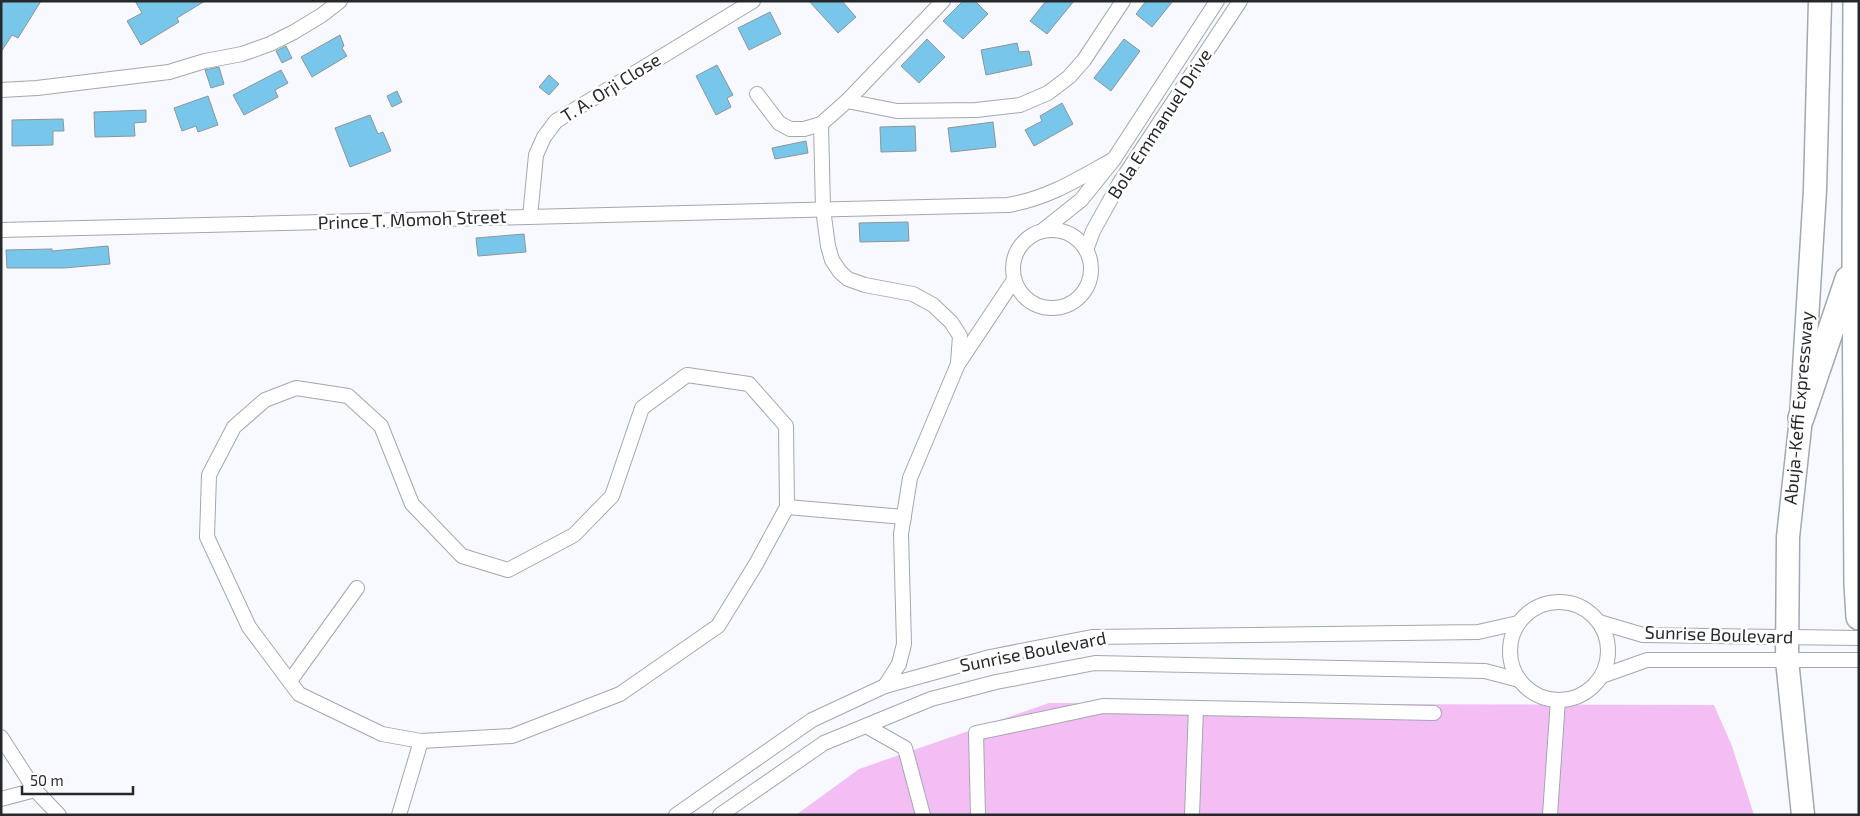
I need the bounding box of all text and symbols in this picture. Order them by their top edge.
street label: Bola Emmanuel Drive [1103,44,1216,202]
street label: T. A. Orji Close [557,48,664,127]
street label: Prince T. Momoh Street [317,205,507,233]
street label: Abuja-Keffi Expressway [1779,310,1817,506]
street label: Sunrise Boulevard [1644,620,1794,648]
street label: Sunrise Boulevard [958,626,1108,676]
scale bar [22,764,134,796]
text: 50 m [30,771,64,789]

